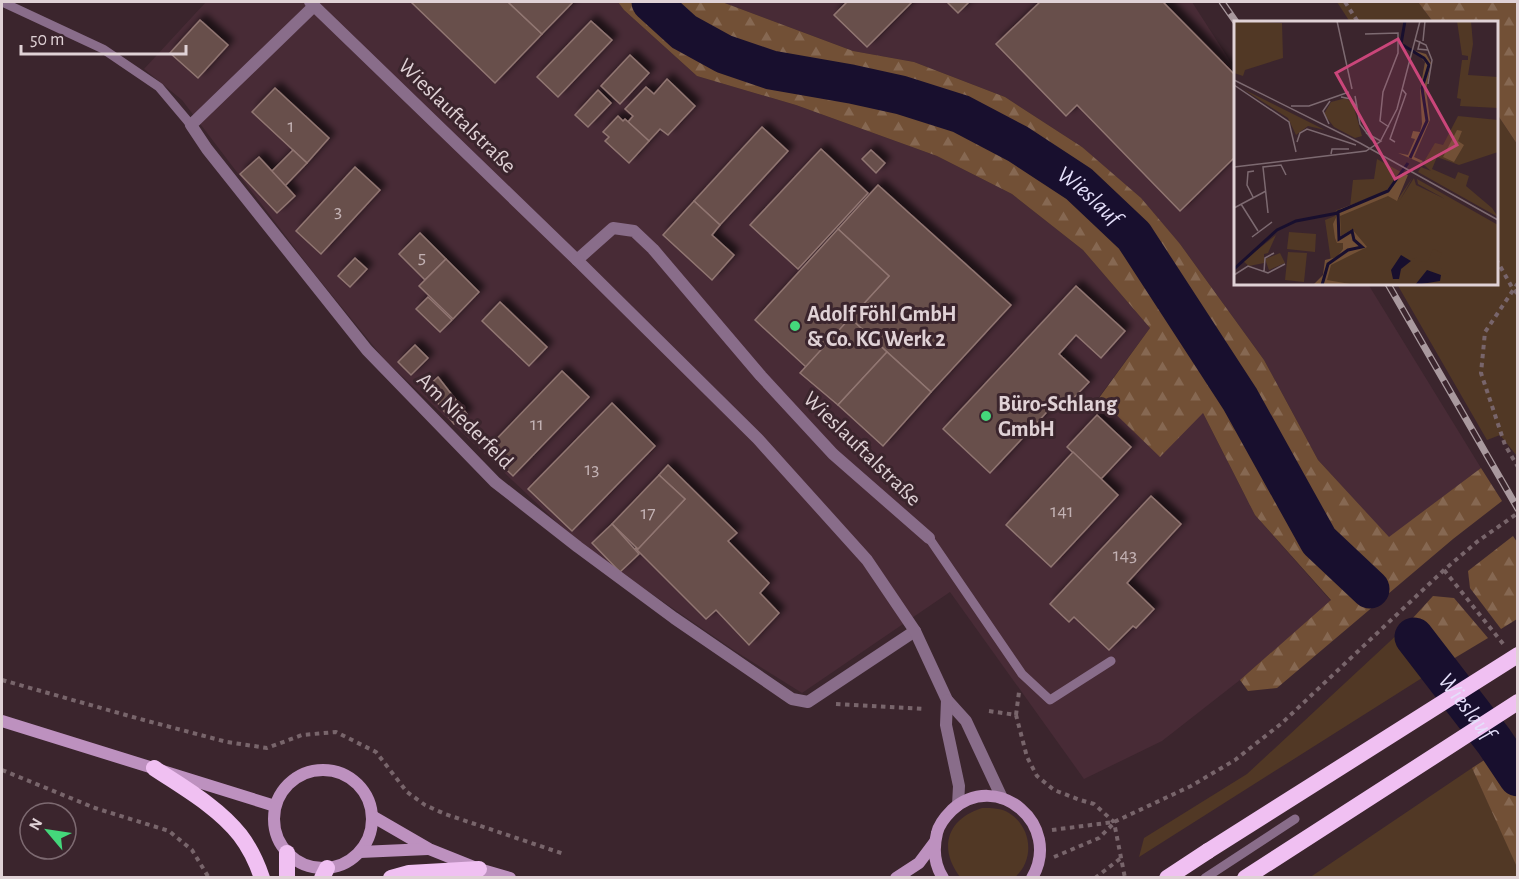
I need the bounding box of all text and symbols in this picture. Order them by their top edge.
scale bar [21,18,186,56]
inset map [1234,21,1498,285]
text: 50 m [30,31,64,49]
street label: Wieslauftalstraße [394,54,520,177]
house number: 1 [288,116,294,136]
water label: Wieslauf [1053,162,1129,233]
house number: 3 [334,201,342,221]
house number: 5 [418,247,426,267]
place label: Adolf Föhl GmbH & Co. KG Werk 2 [807,303,957,350]
marker: Adolf Föhl GmbH & Co. KG Werk 2 [788,319,802,333]
street label: Am Niederfeld [413,368,518,473]
street label: Wieslauftalstraße [799,387,925,510]
place label: Büro-Schlang GmbH [998,393,1118,440]
marker: Büro-Schlang GmbH [979,409,993,423]
house number: 11 [530,414,544,434]
house number: 13 [584,459,600,479]
house number: 141 [1050,501,1074,521]
house number: 17 [640,503,656,523]
house number: 143 [1113,545,1137,565]
water label: Wieslauf [1433,669,1502,748]
north arrow [18,801,78,861]
text: N [26,815,45,833]

